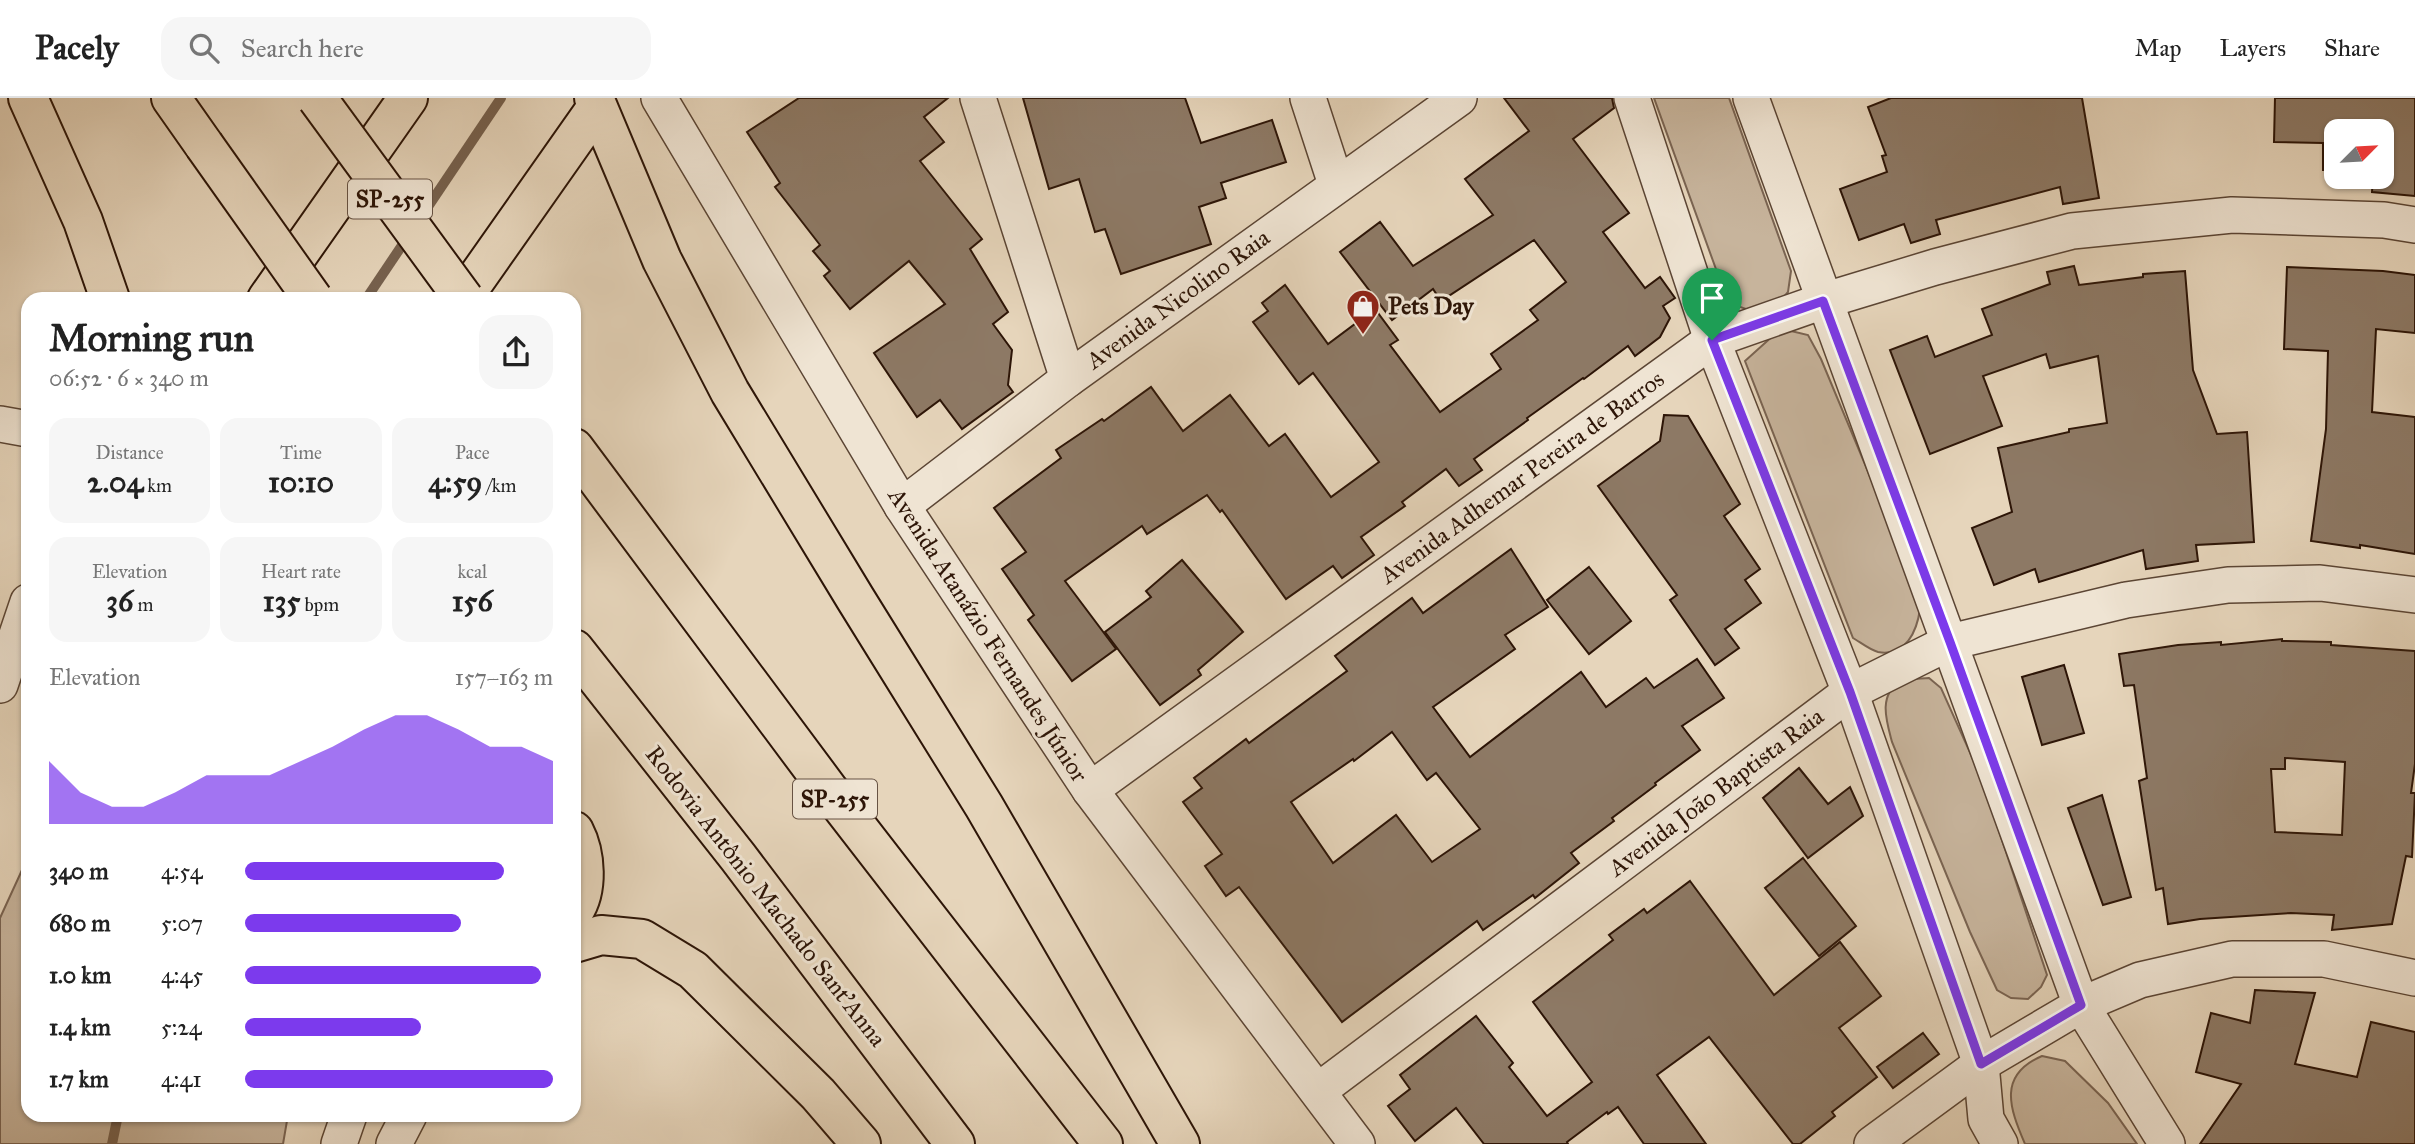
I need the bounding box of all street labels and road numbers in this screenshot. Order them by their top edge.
road number: SP-255 [348,180,432,218]
street label: Avenida Nicolino Raia [1080,222,1276,376]
street label: Avenida Adhemar Pereira de Barros [1373,364,1670,591]
street label: Avenida Atanázio Fernandes Júnior [881,481,1094,788]
street label: Avenida João Baptista Raia [1602,701,1830,883]
street label: Rodovia Antônio Machado Sant'Anna [639,739,893,1053]
road number: SP-255 [793,779,877,818]

